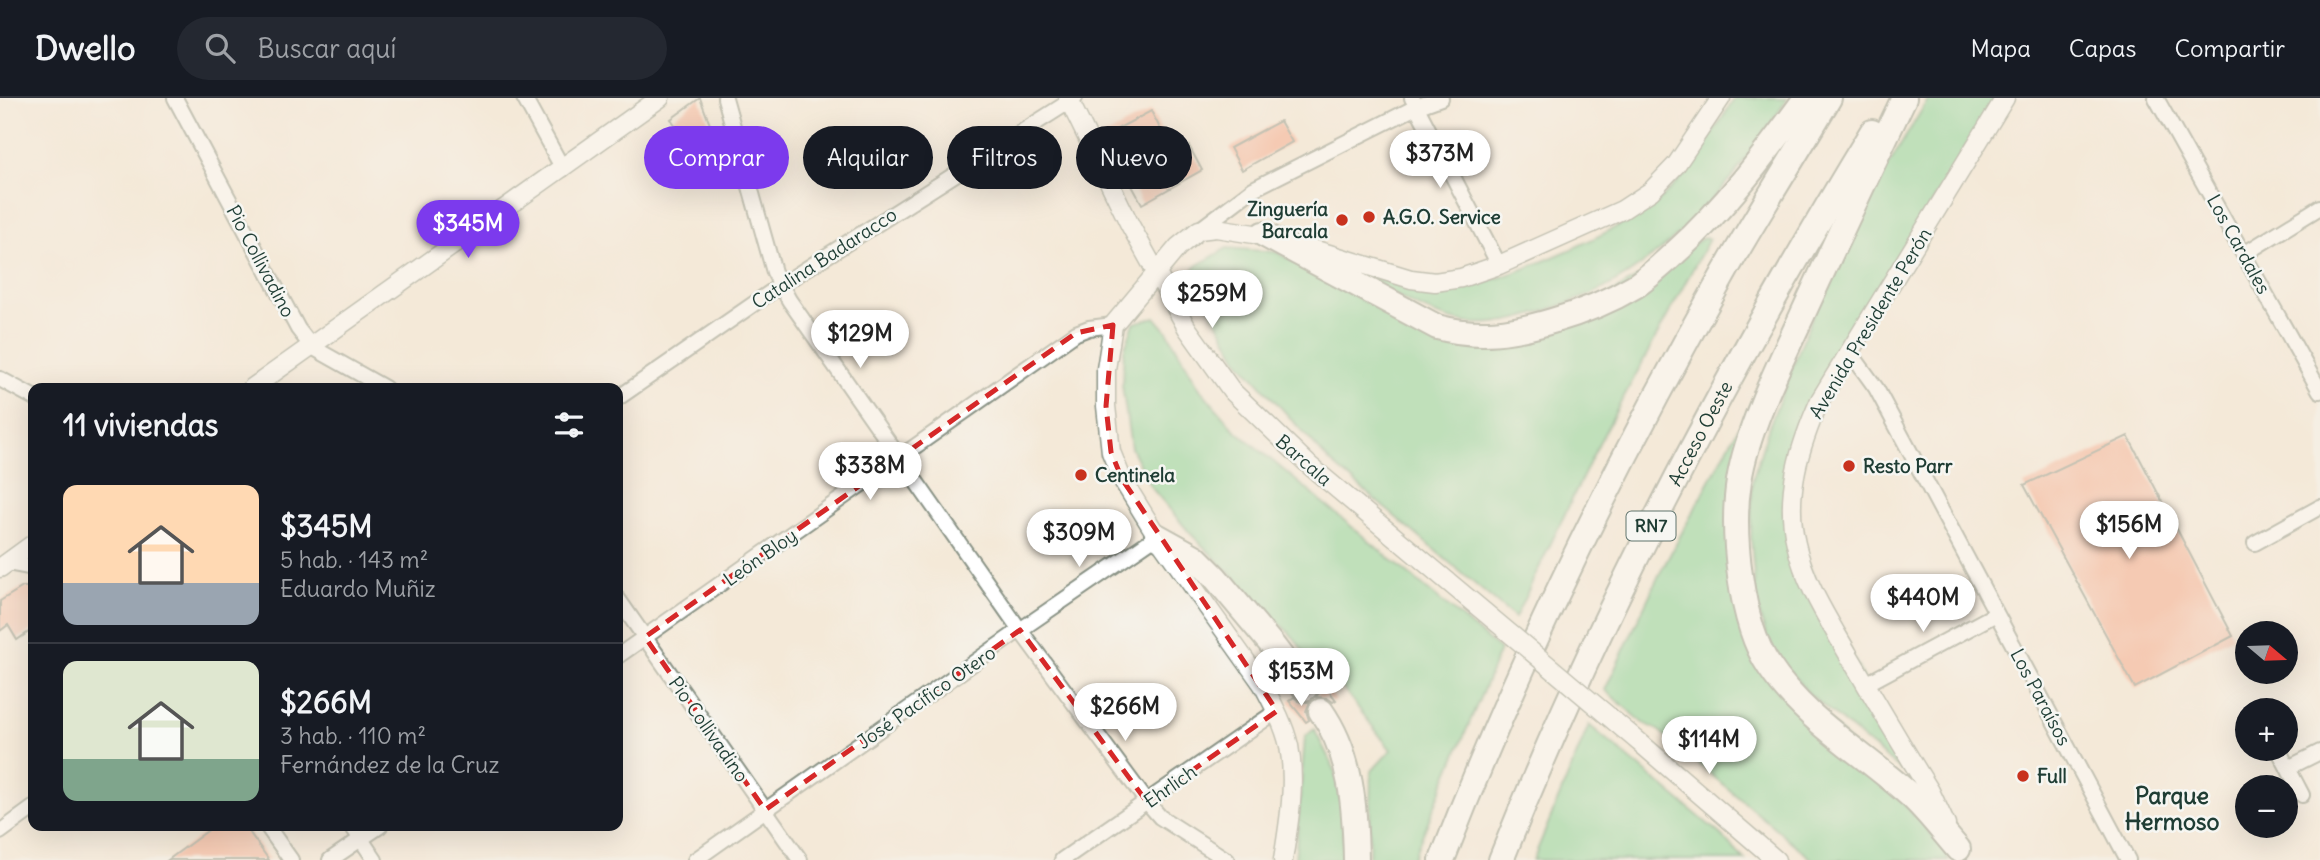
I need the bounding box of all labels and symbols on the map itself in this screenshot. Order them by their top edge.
pin: $373M [1391,130,1489,190]
street label: Los Cardales [2202,190,2276,298]
place label: Zinguería Barcala [1247,197,1328,243]
pin: $345M [419,200,517,260]
street label: Pio Collivadino [221,201,301,321]
street label: Catalina Badaracco [747,202,901,314]
place label: A.G.O. Service [1383,205,1501,229]
marker: A.G.O. Service [1361,209,1377,225]
marker: Zinguería Barcala [1334,212,1350,228]
street label: Avenida Presidente Perón [1803,223,1937,423]
pin: $259M [1163,271,1261,330]
pin: $129M [811,310,909,370]
street label: Acceso Oeste [1662,377,1738,490]
street label: Barcala [1271,429,1337,491]
pin: $338M [821,442,919,502]
place label: Resto Parr [1863,454,1953,478]
marker: Resto Parr [1841,458,1857,474]
place label: Centinela [1095,463,1175,487]
marker: Centinela [1073,467,1089,483]
pin: $156M [2080,502,2178,561]
pin: $309M [1030,510,1128,569]
road number: RN7 [1626,512,1676,540]
street label: León Bloy [719,523,801,591]
pin: $440M [1874,574,1972,634]
north arrow [2235,621,2298,684]
street label: José Pacífico Otero [852,640,1000,754]
street label: Los Paraísos [2005,644,2077,750]
pin: $153M [1252,648,1350,708]
street label: Pio Collivadino [664,671,754,787]
pin: $266M [1076,684,1174,743]
pin: $114M [1660,716,1758,776]
street label: Ehrlich [1139,759,1201,813]
place label: Full [2037,764,2067,788]
marker: Full [2015,768,2031,784]
district label: Parque Hermoso [2125,781,2219,836]

